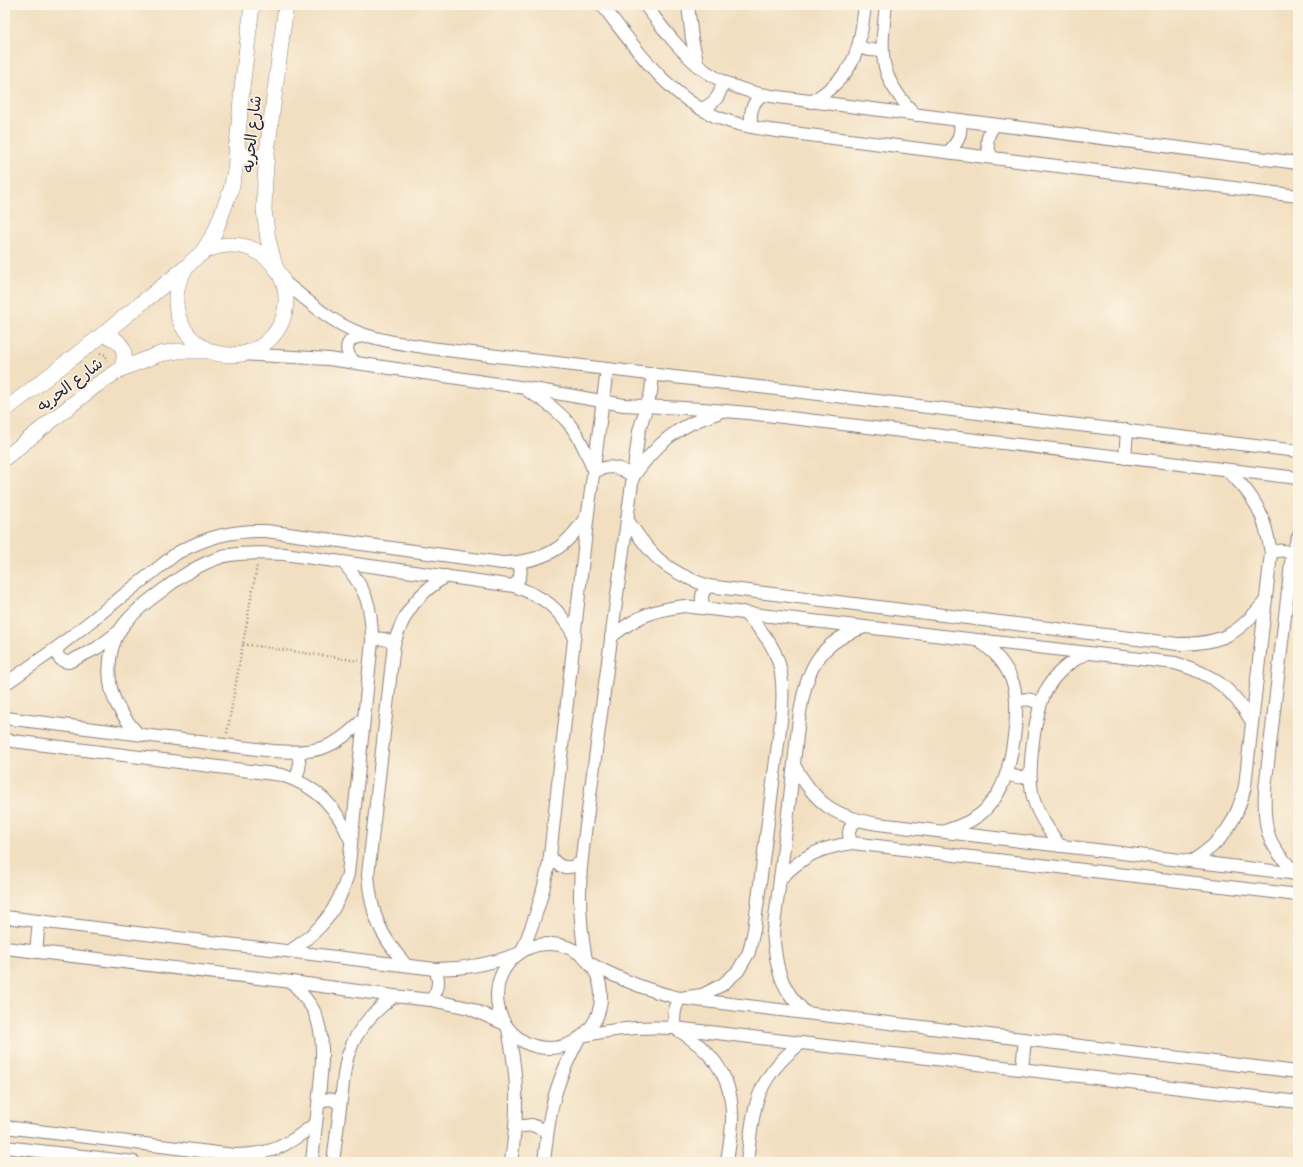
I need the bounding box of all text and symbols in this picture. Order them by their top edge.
street label: شارع الحريه [238,94,267,174]
street label: شارع الحريه [33,354,108,417]

